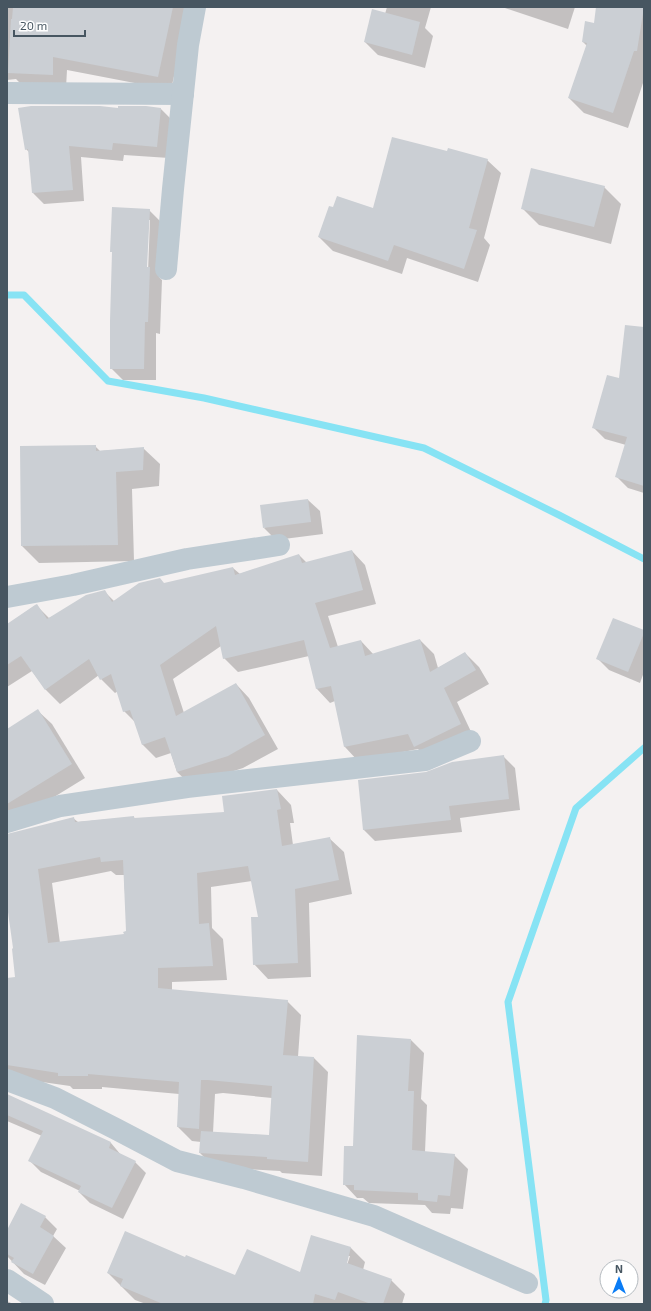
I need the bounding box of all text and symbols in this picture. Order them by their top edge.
scale bar [14,12,85,38]
text: 20 m [20,18,47,32]
north arrow [599,1259,639,1299]
text: N [615,1262,623,1275]

